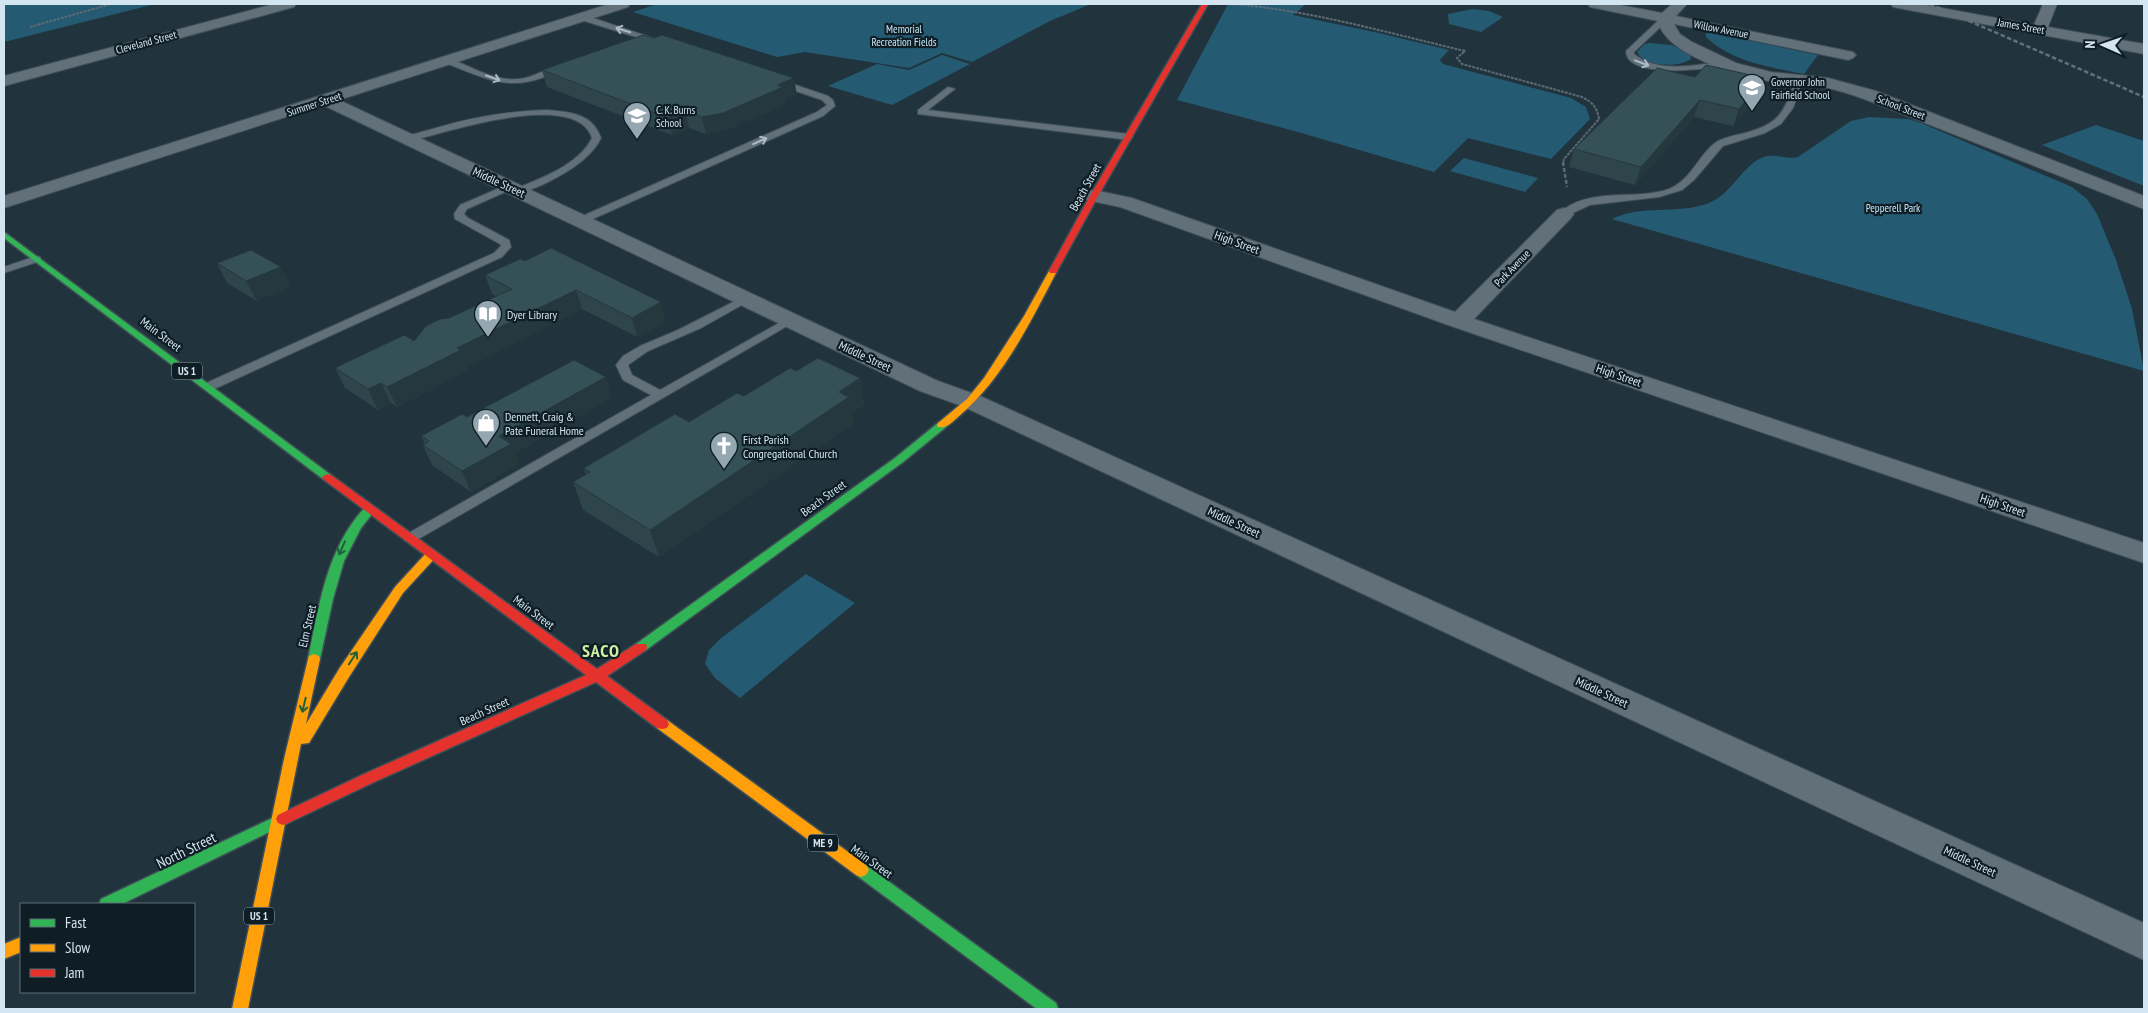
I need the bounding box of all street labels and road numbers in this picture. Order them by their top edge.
street label: James Street [1995,15,2046,37]
street label: Willow Avenue [1692,17,1750,41]
street label: Cleveland Street [114,27,178,57]
street label: Summer Street [285,89,343,119]
street label: School Street [1875,91,1927,123]
street label: Beach Street [1066,160,1105,214]
street label: Middle Street [471,163,528,201]
street label: High Street [1212,227,1262,257]
street label: Park Avenue [1491,246,1533,289]
street label: Main Street [137,314,185,355]
street label: Middle Street [837,337,894,375]
street label: High Street [1594,360,1644,390]
road number: US 1 [172,362,202,380]
street label: Beach Street [797,476,849,519]
street label: High Street [1978,490,2028,520]
street label: Middle Street [1206,503,1263,541]
street label: Main Street [510,592,558,633]
street label: Elm Street [295,603,319,649]
street label: Middle Street [1574,673,1631,711]
street label: Beach Street [457,693,512,728]
street label: North Street [153,827,219,873]
road number: ME 9 [808,834,838,851]
street label: Main Street [848,841,896,881]
street label: Middle Street [1942,842,1999,880]
road number: US 1 [244,908,274,924]

